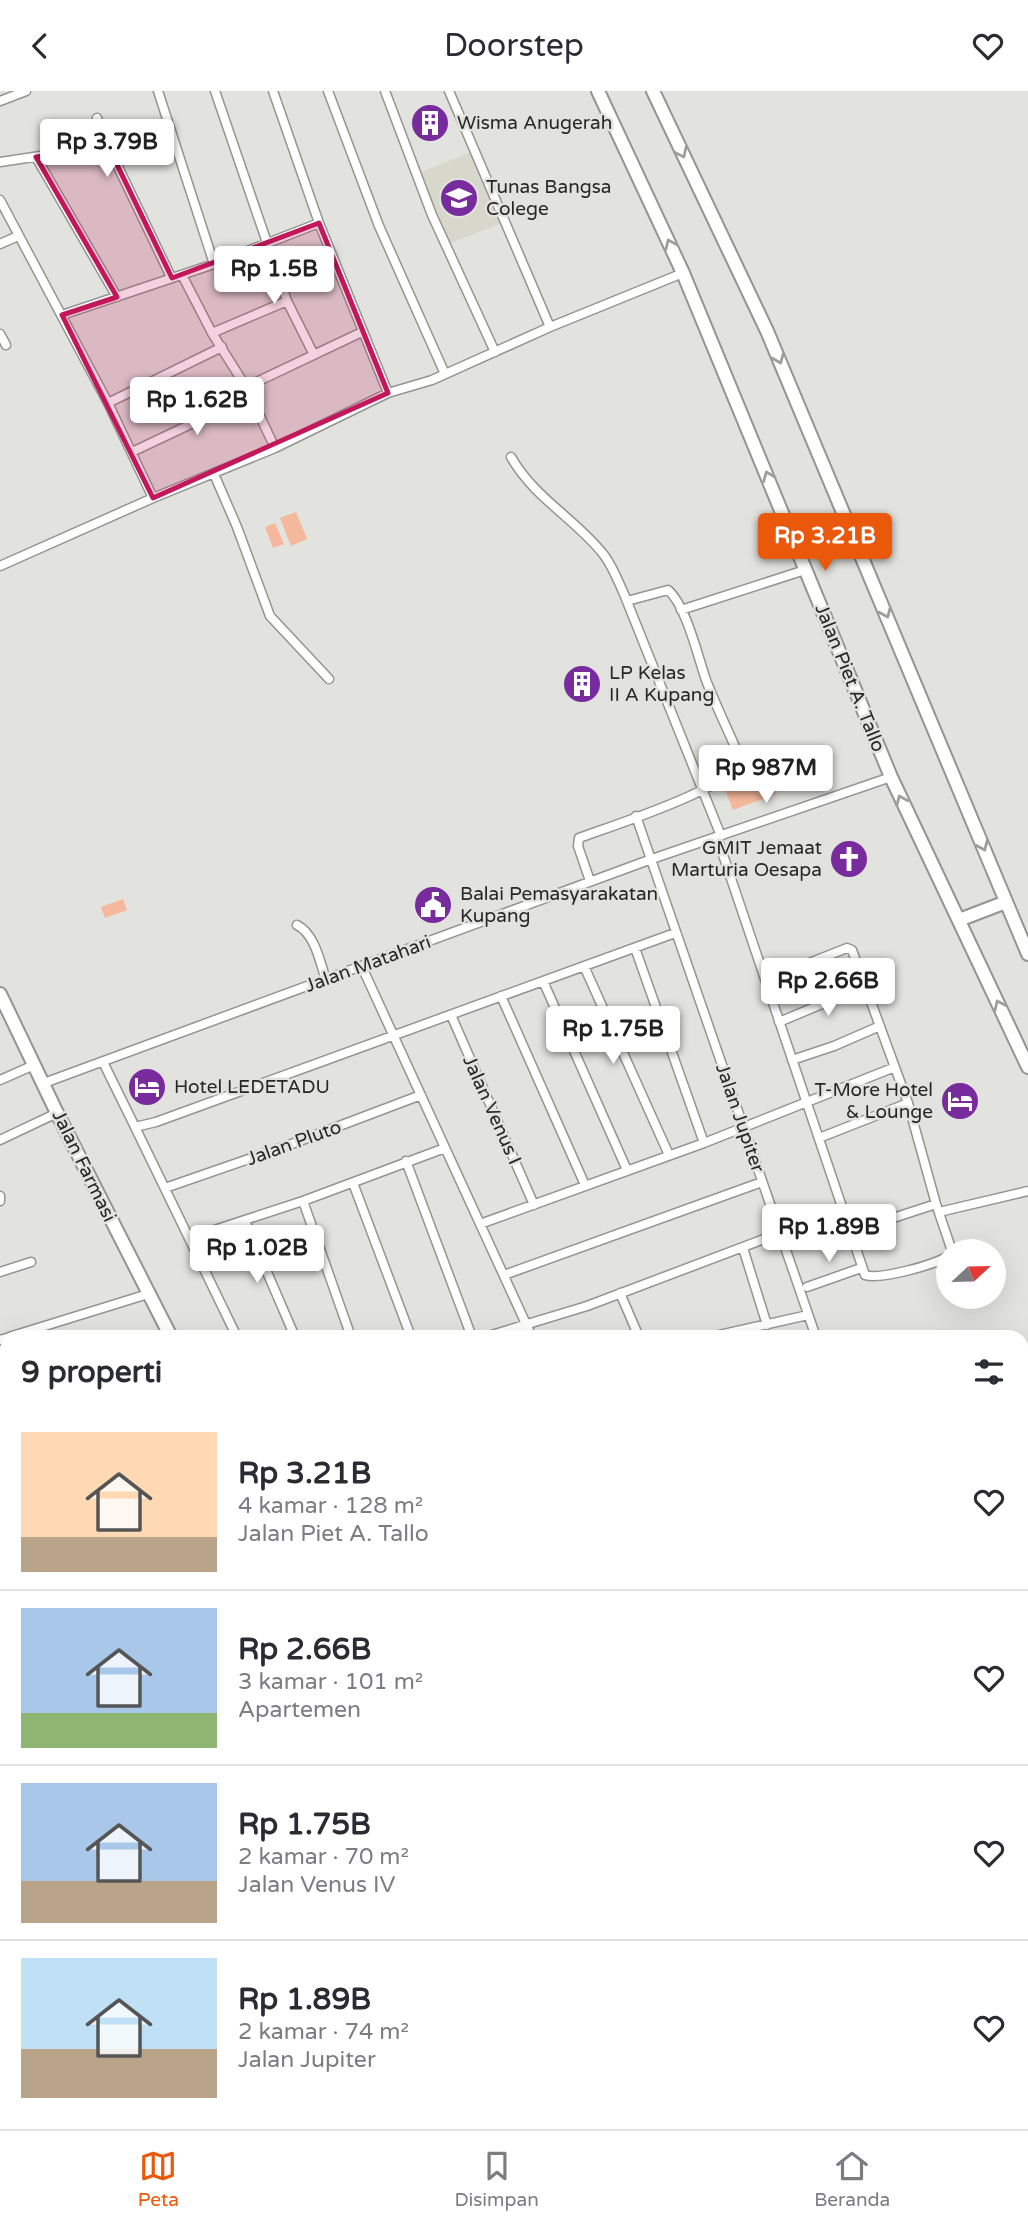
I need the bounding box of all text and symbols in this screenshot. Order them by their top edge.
icon: back [21,27,59,65]
text: Doorstep [444,27,584,65]
icon: heart [969,27,1007,65]
building icon: Wisma Anugerah [409,102,451,144]
place label: Wisma Anugerah [457,112,612,134]
pin: Rp 3.79B [35,119,179,179]
text: Rp 3.79B [56,128,158,156]
one-way arrow [674,146,688,158]
place label: Tunas Bangsa Colege [486,176,612,220]
school or university icon: Tunas Bangsa Colege [438,177,480,219]
one-way arrow [664,239,678,251]
pin: Rp 1.5B [209,247,339,306]
text: Rp 1.5B [230,255,318,283]
one-way arrow [770,352,784,364]
pin: Rp 1.62B [125,377,269,437]
text: Rp 1.62B [146,386,248,414]
one-way arrow [763,471,777,483]
pin: Rp 3.21B [753,513,897,573]
text: Rp 3.21B [774,522,876,550]
street label: Jalan Piet A. Tallo [810,601,890,755]
one-way arrow [878,607,892,619]
place label: LP Kelas II A Kupang [609,662,714,706]
building icon: LP Kelas II A Kupang [561,663,603,705]
pin: Rp 987M [701,745,831,805]
text: Rp 987M [715,754,817,782]
one-way arrow [895,795,909,807]
place label: GMIT Jemaat Marturia Oesapa [671,837,822,881]
church icon: GMIT Jemaat Marturia Oesapa [828,838,870,880]
one-way arrow [974,839,988,851]
place label: Balai Pemasyarakatan Kupang [460,883,658,927]
public building icon: Balai Pemasyarakatan Kupang [412,884,454,926]
street label: Jalan Matahari [302,931,434,997]
pin: Rp 2.66B [756,958,900,1018]
text: Rp 2.66B [777,967,879,995]
one-way arrow [993,1000,1007,1012]
pin: Rp 1.75B [541,1007,685,1066]
text: Rp 1.75B [562,1015,664,1043]
street label: Jalan Venus I [458,1052,526,1168]
street label: Jalan Jupiter [711,1061,769,1176]
hotel icon: Hotel LEDETADU [126,1066,168,1108]
place label: Hotel LEDETADU [174,1076,330,1098]
place label: T-More Hotel & Lounge [814,1079,933,1123]
hotel icon: T-More Hotel & Lounge [939,1080,981,1122]
street label: Jalan Farmasi [47,1107,121,1225]
street label: Jalan Pluto [244,1116,344,1170]
pin: Rp 1.89B [757,1205,901,1264]
text: Rp 1.89B [778,1213,880,1241]
pin: Rp 1.02B [185,1225,329,1285]
text: Rp 1.02B [206,1234,308,1262]
north arrow [936,1239,1006,1309]
map controls [936,1239,1006,1309]
icon: filters [970,1353,1008,1391]
text: 9 properti [21,1354,162,1391]
text: Rp 3.21B [238,1455,371,1492]
icon: home [77,1460,161,1544]
icon: heart [970,1483,1008,1521]
text: 4 kamar · 128 m² [238,1492,423,1520]
text: Jalan Piet A. Tallo [238,1520,429,1548]
text: Rp 2.66B [238,1631,371,1668]
icon: home [77,1636,161,1720]
icon: heart [970,1659,1008,1697]
text: 3 kamar · 101 m² [238,1668,423,1696]
text: Apartemen [238,1696,361,1724]
text: Rp 1.75B [238,1806,371,1843]
icon: home [77,1811,161,1895]
icon: heart [970,1834,1008,1872]
text: 2 kamar · 70 m² [238,1843,409,1871]
text: Jalan Venus IV [238,1871,395,1899]
text: Rp 1.89B [238,1981,371,2018]
icon: home [77,1986,161,2070]
icon: heart [970,2009,1008,2047]
text: 2 kamar · 74 m² [238,2018,409,2046]
text: Jalan Jupiter [238,2046,376,2074]
tab: Peta [138,2147,179,2211]
tab: Disimpan [454,2147,539,2211]
tab: Beranda [814,2147,890,2211]

